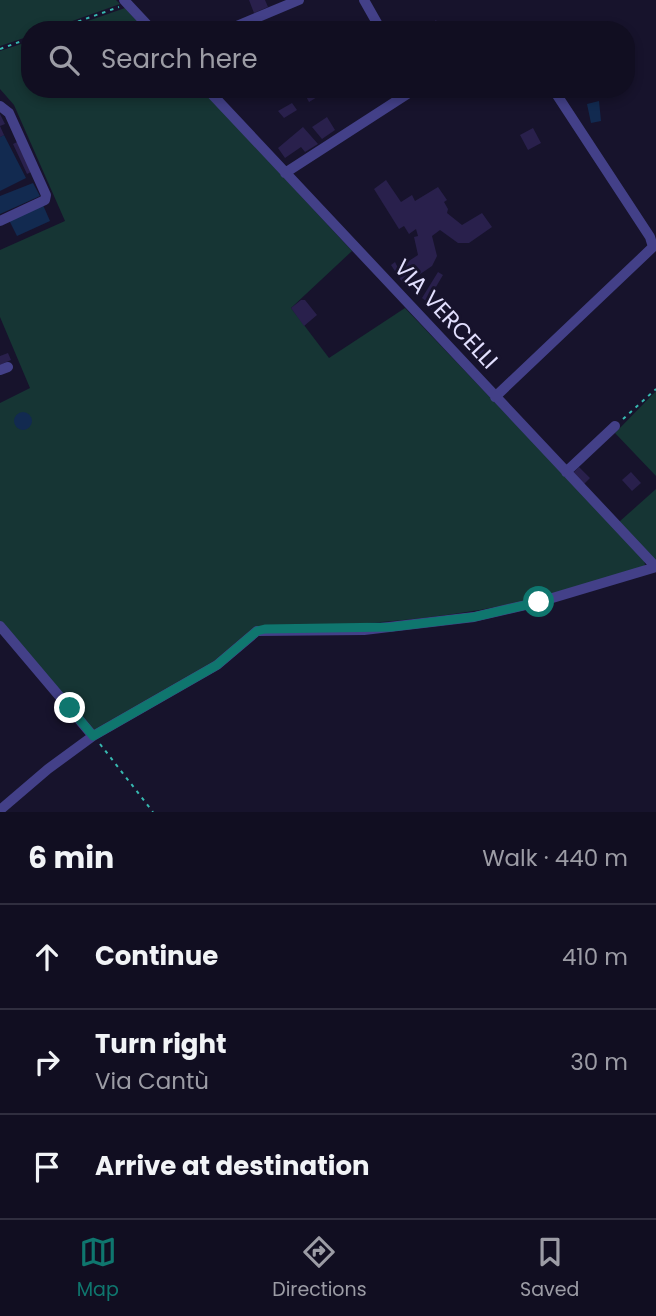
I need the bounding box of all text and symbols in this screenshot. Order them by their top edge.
search box [21,21,635,98]
icon: search [45,41,83,79]
text: Search here [101,41,258,77]
street label: VIA VERCELLI [387,252,505,376]
route start [523,586,554,617]
route end [54,692,85,723]
text: 6 min [28,836,114,879]
text: Walk · 440 m [482,842,628,874]
icon: ahead [28,938,66,976]
text: Continue [95,938,218,974]
text: 410 m [562,941,628,973]
text: Turn right [95,1026,227,1062]
icon: right [28,1043,66,1081]
text: 30 m [570,1046,628,1078]
text: Via Cantù [95,1065,209,1097]
icon: arrive [28,1148,66,1186]
text: Arrive at destination [95,1148,370,1184]
tab: Map [77,1233,119,1304]
tab: Directions [272,1233,367,1304]
tab: Saved [520,1233,579,1304]

